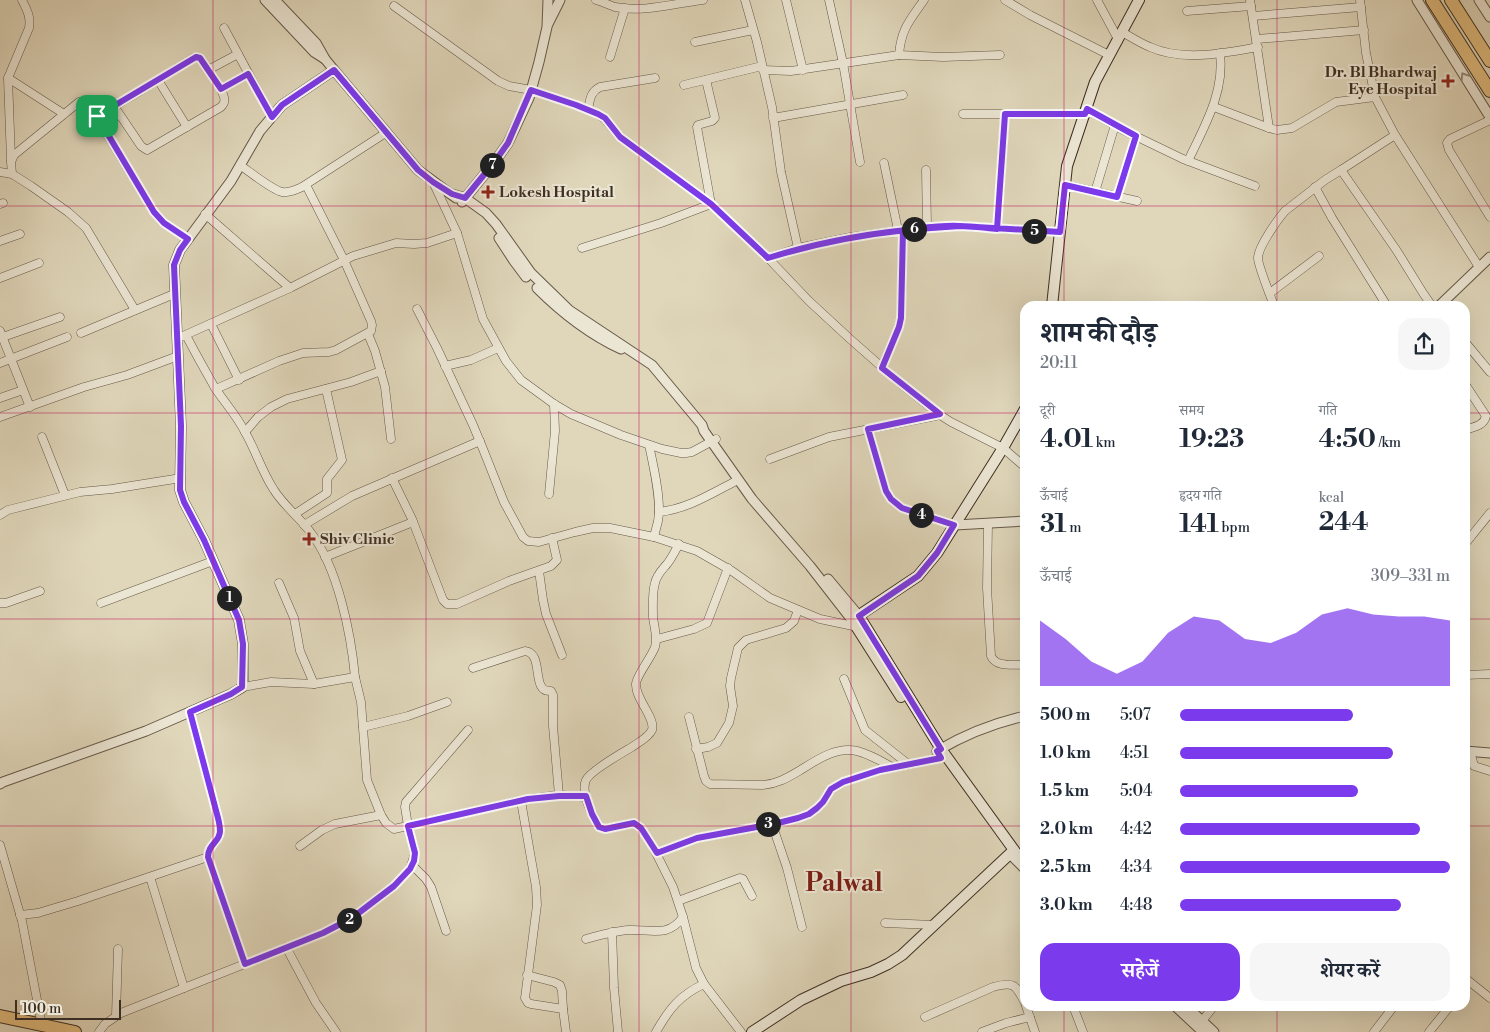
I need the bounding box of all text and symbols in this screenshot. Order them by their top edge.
place label: Dr. Bl Bhardwaj Eye Hospital [1325,63,1437,99]
one-way arrow [1461,72,1470,81]
marker: Dr. Bl Bhardwaj Eye Hospital [1441,74,1455,88]
pin [76,95,118,137]
icon: arrive [83,102,111,130]
pin: 7 [480,152,504,178]
text: 7 [488,156,497,174]
place label: Lokesh Hospital [499,183,614,202]
marker: Lokesh Hospital [481,185,495,199]
pin: 6 [902,216,926,242]
pin: 5 [1022,218,1046,244]
text: 6 [910,220,919,238]
text: 5 [1030,222,1039,240]
text: शाम की दौड़ [1040,316,1157,351]
button: share [1398,318,1450,370]
text: 20:11 [1040,353,1078,373]
text: दूरी [1040,402,1055,420]
text: समय [1179,402,1204,420]
text: गति [1319,402,1337,420]
text: 4.01 [1040,424,1093,455]
text: 19:23 [1179,424,1244,455]
text: 4:50 [1319,424,1376,455]
text: km [1093,434,1115,452]
text: /km [1376,434,1401,452]
text: ऊँचाई [1040,487,1068,505]
text: हृदय गति [1179,487,1221,505]
text: kcal [1319,489,1344,507]
pin: 4 [908,502,934,528]
text: 4 [917,506,926,524]
text: 244 [1319,507,1368,538]
text: 31 [1040,509,1066,540]
text: 141 [1179,509,1219,540]
text: m [1066,519,1082,537]
text: bpm [1219,519,1250,537]
place label: Shiv Clinic [320,530,395,549]
marker: Shiv Clinic [302,532,316,546]
text: ऊँचाई [1040,566,1072,586]
text: 309–331 m [1371,566,1450,586]
pin: 1 [216,586,242,610]
text: 1 [226,589,233,607]
text: 500 m [1040,705,1090,725]
text: 5:07 [1120,705,1151,725]
text: 1.0 km [1040,743,1091,763]
text: 4:51 [1120,743,1149,763]
text: 1.5 km [1040,781,1089,801]
text: 5:04 [1120,781,1153,801]
pin: 3 [756,812,780,836]
text: 3 [764,815,773,833]
text: 2.0 km [1040,819,1093,839]
text: 4:42 [1120,819,1152,839]
text: 2.5 km [1040,857,1091,877]
text: 4:34 [1120,857,1152,877]
district label: Palwal [805,868,883,899]
text: 3.0 km [1040,895,1093,915]
text: 4:48 [1120,895,1152,915]
pin: 2 [336,908,362,932]
text: 2 [345,911,354,929]
button: सहेजें [1040,943,1240,1001]
button: शेयर करें [1250,943,1450,1001]
scale bar [15,997,121,1020]
text: 100 m [22,1000,61,1018]

